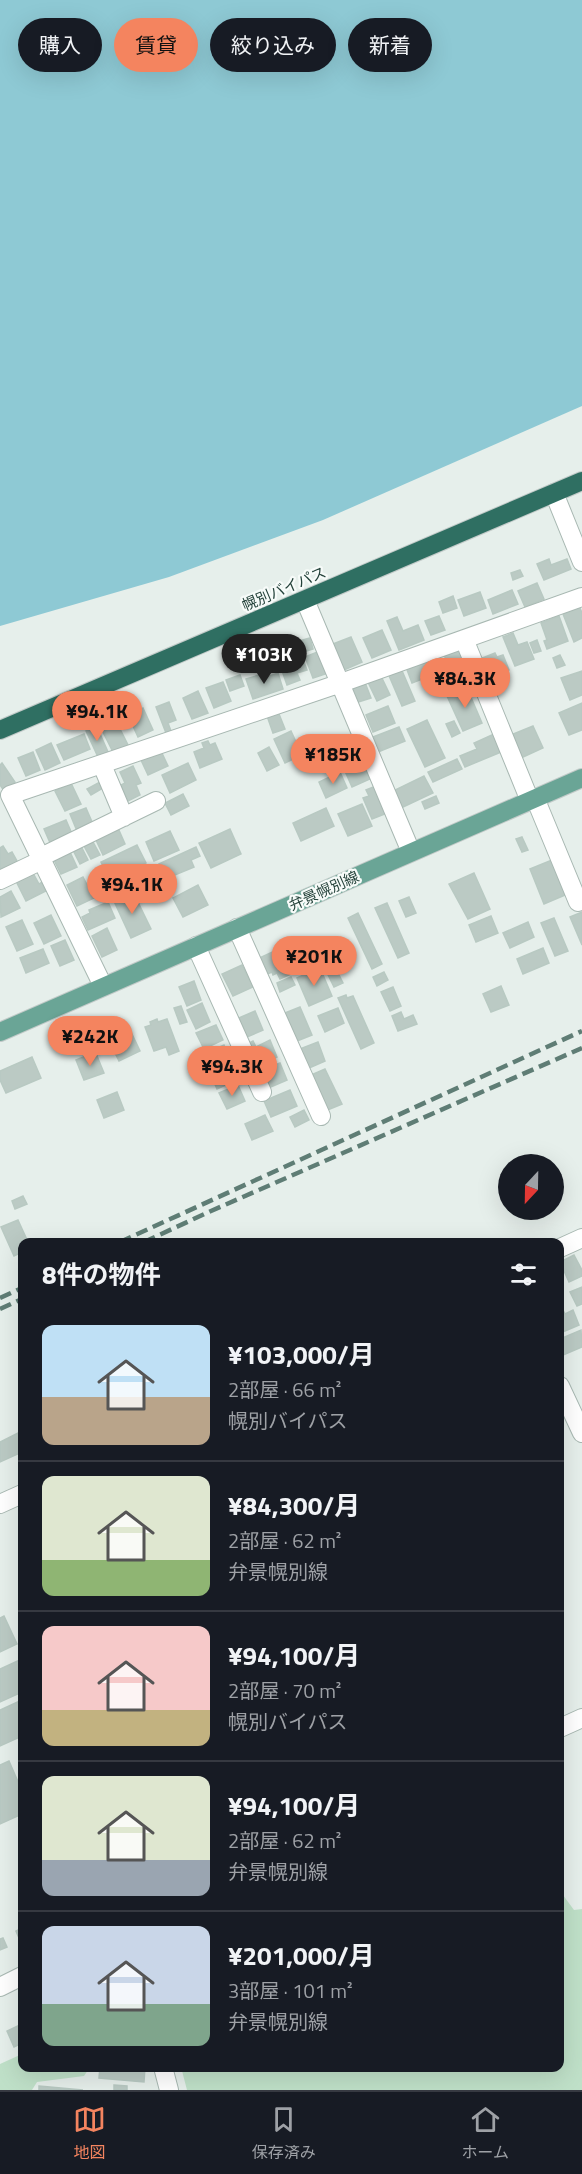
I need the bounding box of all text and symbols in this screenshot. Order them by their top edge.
chip: 購入 [18,18,102,72]
chip: 賃貸 [114,18,198,72]
chip: 絞り込み [210,18,336,72]
chip: 新着 [348,18,432,72]
street label: 幌別バイパス [238,560,330,617]
pin: ¥103K [222,634,306,685]
text: ¥103K [236,638,292,669]
pin: ¥84.3K [416,658,514,709]
text: ¥84.3K [434,662,496,693]
pin: ¥94.1K [48,691,146,742]
text: ¥94.1K [66,695,128,726]
pin: ¥185K [291,734,375,785]
text: ¥185K [305,738,361,769]
pin: ¥94.1K [83,864,181,915]
street label: 弁景幌別線 [285,865,363,916]
text: ¥94.1K [101,868,163,899]
pin: ¥201K [272,936,356,987]
text: ¥201K [286,940,342,971]
pin: ¥242K [48,1016,132,1067]
text: ¥242K [62,1020,118,1051]
pin: ¥94.3K [183,1046,281,1097]
text: ¥94.3K [201,1050,263,1081]
north arrow [498,1154,564,1220]
map controls [498,1154,564,1220]
text: 8件の物件 [42,1255,161,1294]
icon: filters [507,1258,540,1291]
text: ¥103,000/月 [228,1335,375,1374]
icon: home [90,1349,162,1421]
text: 2部屋 · 66 m² [228,1374,341,1405]
text: 幌別バイパス [228,1405,348,1436]
text: ¥84,300/月 [228,1486,360,1525]
icon: home [90,1500,162,1572]
text: 2部屋 · 62 m² [228,1525,341,1556]
text: 弁景幌別線 [228,1556,328,1587]
text: ¥94,100/月 [228,1636,360,1675]
icon: home [90,1650,162,1722]
text: 2部屋 · 70 m² [228,1675,341,1706]
text: 幌別バイパス [228,1706,348,1737]
text: ¥94,100/月 [228,1786,360,1825]
icon: home [90,1800,162,1872]
text: 2部屋 · 62 m² [228,1825,341,1856]
text: 弁景幌別線 [228,1856,328,1887]
text: ¥201,000/月 [228,1936,375,1975]
icon: home [90,1950,162,2022]
text: 3部屋 · 101 m² [228,1975,353,2006]
text: 弁景幌別線 [228,2006,328,2037]
tab: 地図 [73,2103,106,2164]
tab: 保存済み [252,2103,316,2164]
tab: ホーム [462,2103,509,2164]

